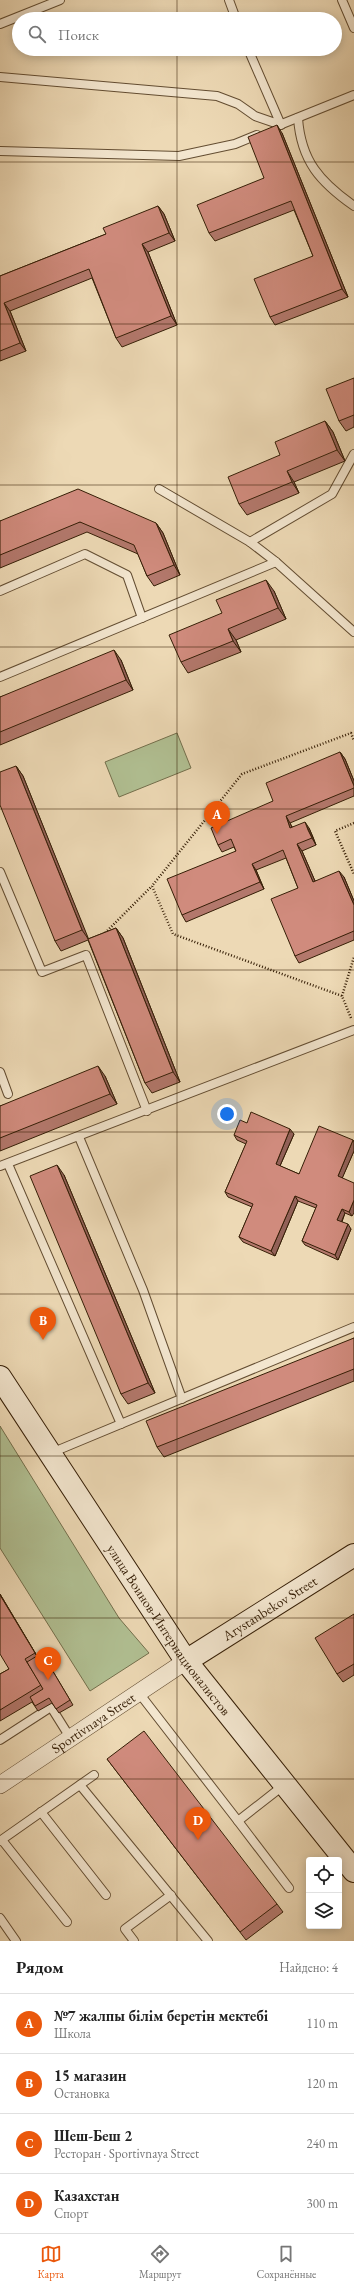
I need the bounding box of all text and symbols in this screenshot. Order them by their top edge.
search box [12,12,342,56]
icon: search [26,23,48,45]
text: Поиск [58,25,99,44]
pin: A [204,801,230,834]
your location [217,1104,237,1124]
pin: B [30,1307,56,1340]
street label: улица Воинов-Интернационалистов [103,1541,235,1719]
street label: Arystanbekov Street [218,1571,321,1645]
pin: C [35,1647,61,1680]
street label: Sportivnaya Street [48,1688,139,1757]
pin: D [185,1807,211,1840]
map controls [306,1857,342,1929]
button: locate [306,1857,342,1893]
button: layers [306,1893,342,1929]
text: Рядом [16,1956,64,1978]
text: Найдено: 4 [279,1959,338,1976]
text: №7 жалпы білім беретін мектебі [54,2006,268,2025]
text: A [24,2015,34,2032]
text: 110 m [307,2015,338,2032]
text: Школа [54,2025,91,2042]
text: 15 магазин [54,2066,126,2085]
text: B [25,2075,33,2092]
text: 120 m [307,2075,338,2092]
text: Остановка [54,2085,110,2102]
text: Шеш-Беш 2 [54,2126,132,2145]
text: C [24,2135,34,2152]
text: 240 m [307,2135,338,2152]
text: Ресторан · Sportivnaya Street [54,2145,199,2162]
text: Казахстан [54,2186,119,2205]
text: D [24,2195,34,2212]
text: 300 m [307,2195,338,2212]
text: Спорт [54,2205,88,2222]
tab: Карта [38,2243,64,2281]
tab: Маршрут [139,2243,181,2281]
tab: Сохранённые [256,2243,316,2281]

